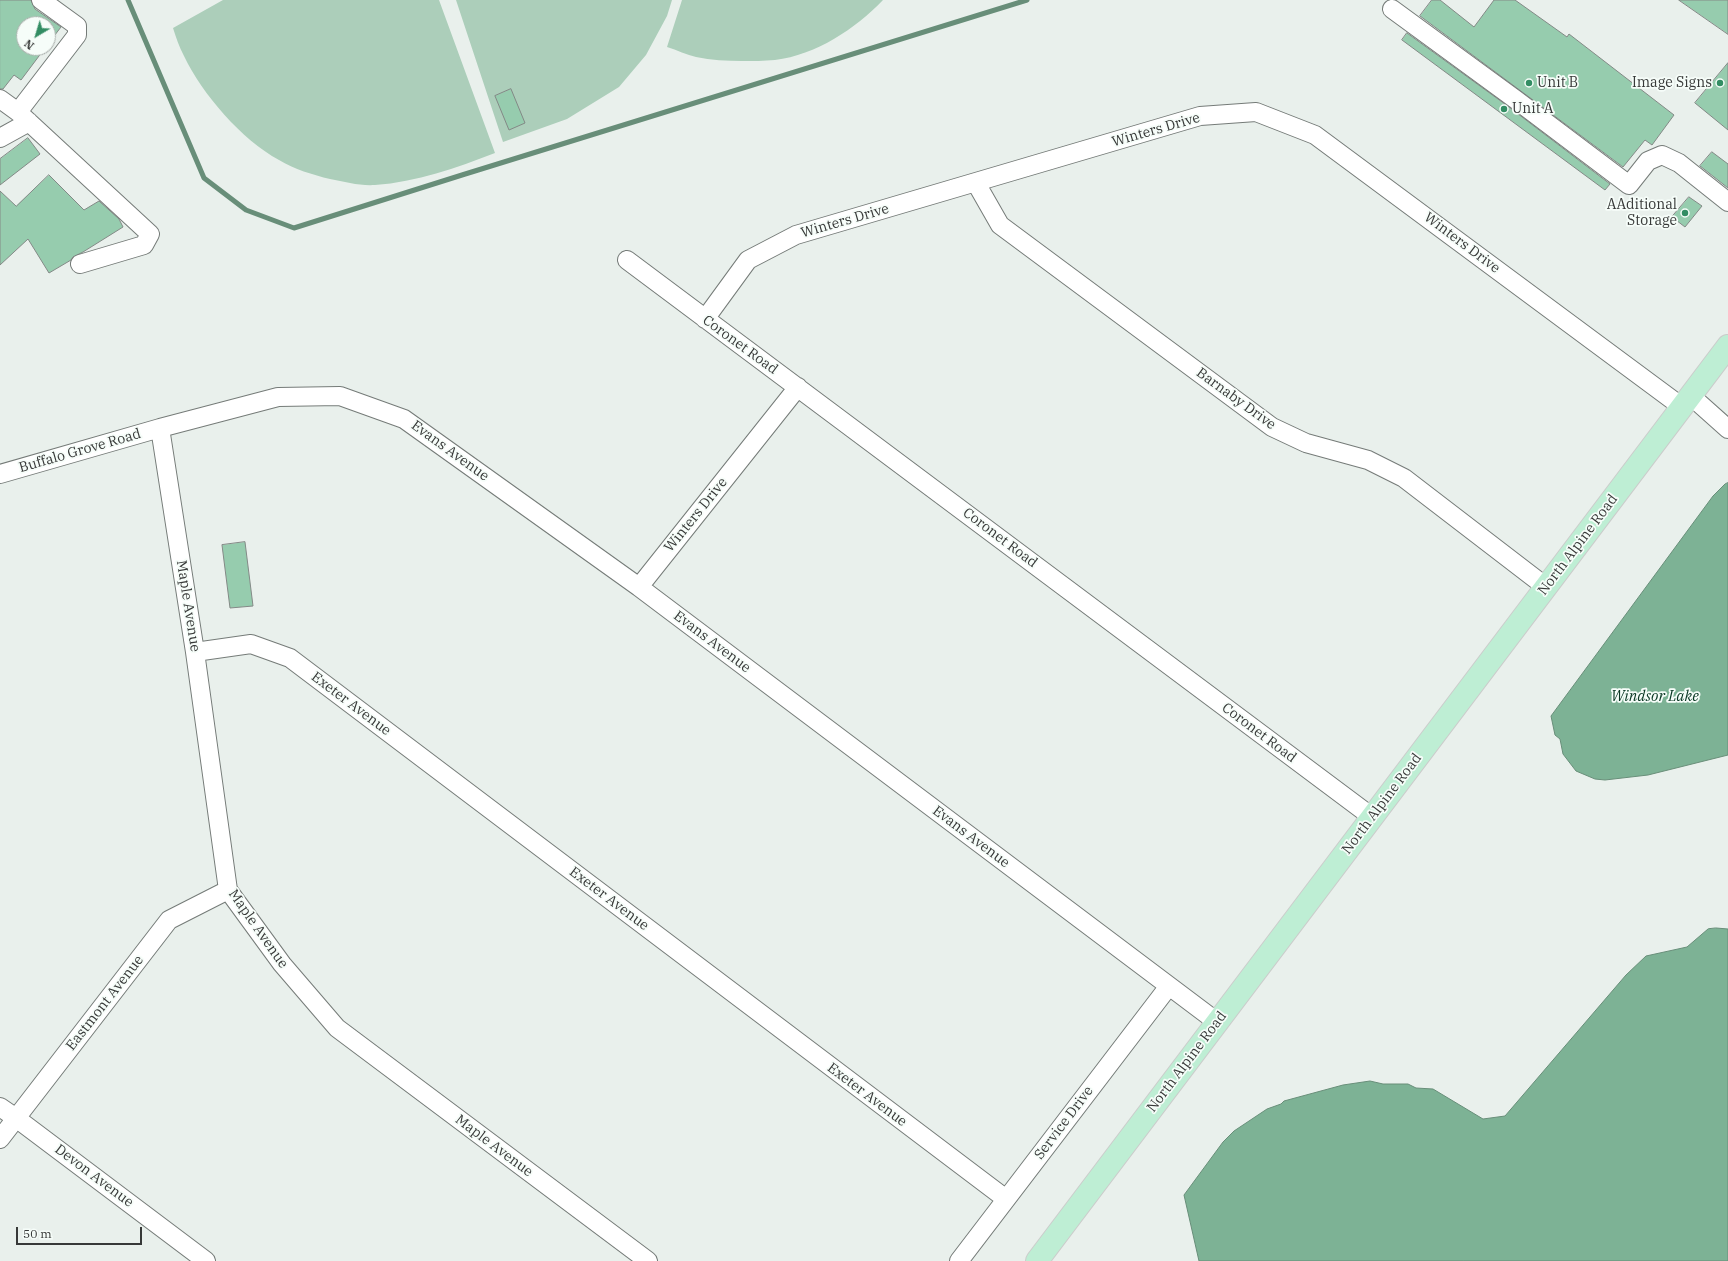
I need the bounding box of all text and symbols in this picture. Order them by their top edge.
north arrow [16,16,56,56]
text: N [21,36,37,53]
place label: Unit B [1537,75,1578,91]
place label: Image Signs [1632,75,1712,91]
marker: Unit B [1524,78,1534,88]
marker: Image Signs [1715,78,1725,88]
place label: Unit A [1512,101,1553,117]
marker: Unit A [1499,104,1509,114]
street label: Winters Drive [1110,109,1202,151]
place label: AAditional Storage [1607,197,1677,230]
street label: Winters Drive [799,200,891,242]
marker: AAditional Storage [1680,208,1690,218]
street label: Winters Drive [1421,209,1503,277]
street label: Coronet Road [699,312,781,378]
street label: Barnaby Drive [1193,365,1279,433]
street label: Evans Avenue [408,417,492,485]
street label: Buffalo Grove Road [17,426,143,476]
street label: Winters Drive [661,474,731,556]
street label: North Alpine Road [1535,491,1621,599]
street label: Coronet Road [959,505,1041,571]
street label: Maple Avenue [172,559,204,653]
street label: Evans Avenue [670,608,754,676]
street label: Exeter Avenue [308,669,394,739]
water label: Windsor Lake [1611,688,1699,706]
street label: Coronet Road [1218,700,1300,766]
street label: North Alpine Road [1339,750,1425,858]
street label: Evans Avenue [929,803,1013,871]
street label: Exeter Avenue [566,864,652,934]
street label: Maple Avenue [225,886,291,972]
street label: Eastmont Avenue [63,952,147,1054]
street label: North Alpine Road [1144,1008,1230,1116]
street label: Exeter Avenue [824,1060,910,1130]
street label: Service Drive [1031,1083,1097,1163]
street label: Maple Avenue [452,1111,536,1181]
street label: Devon Avenue [51,1141,137,1211]
scale bar [18,1219,144,1245]
text: 50 m [23,1226,52,1241]

